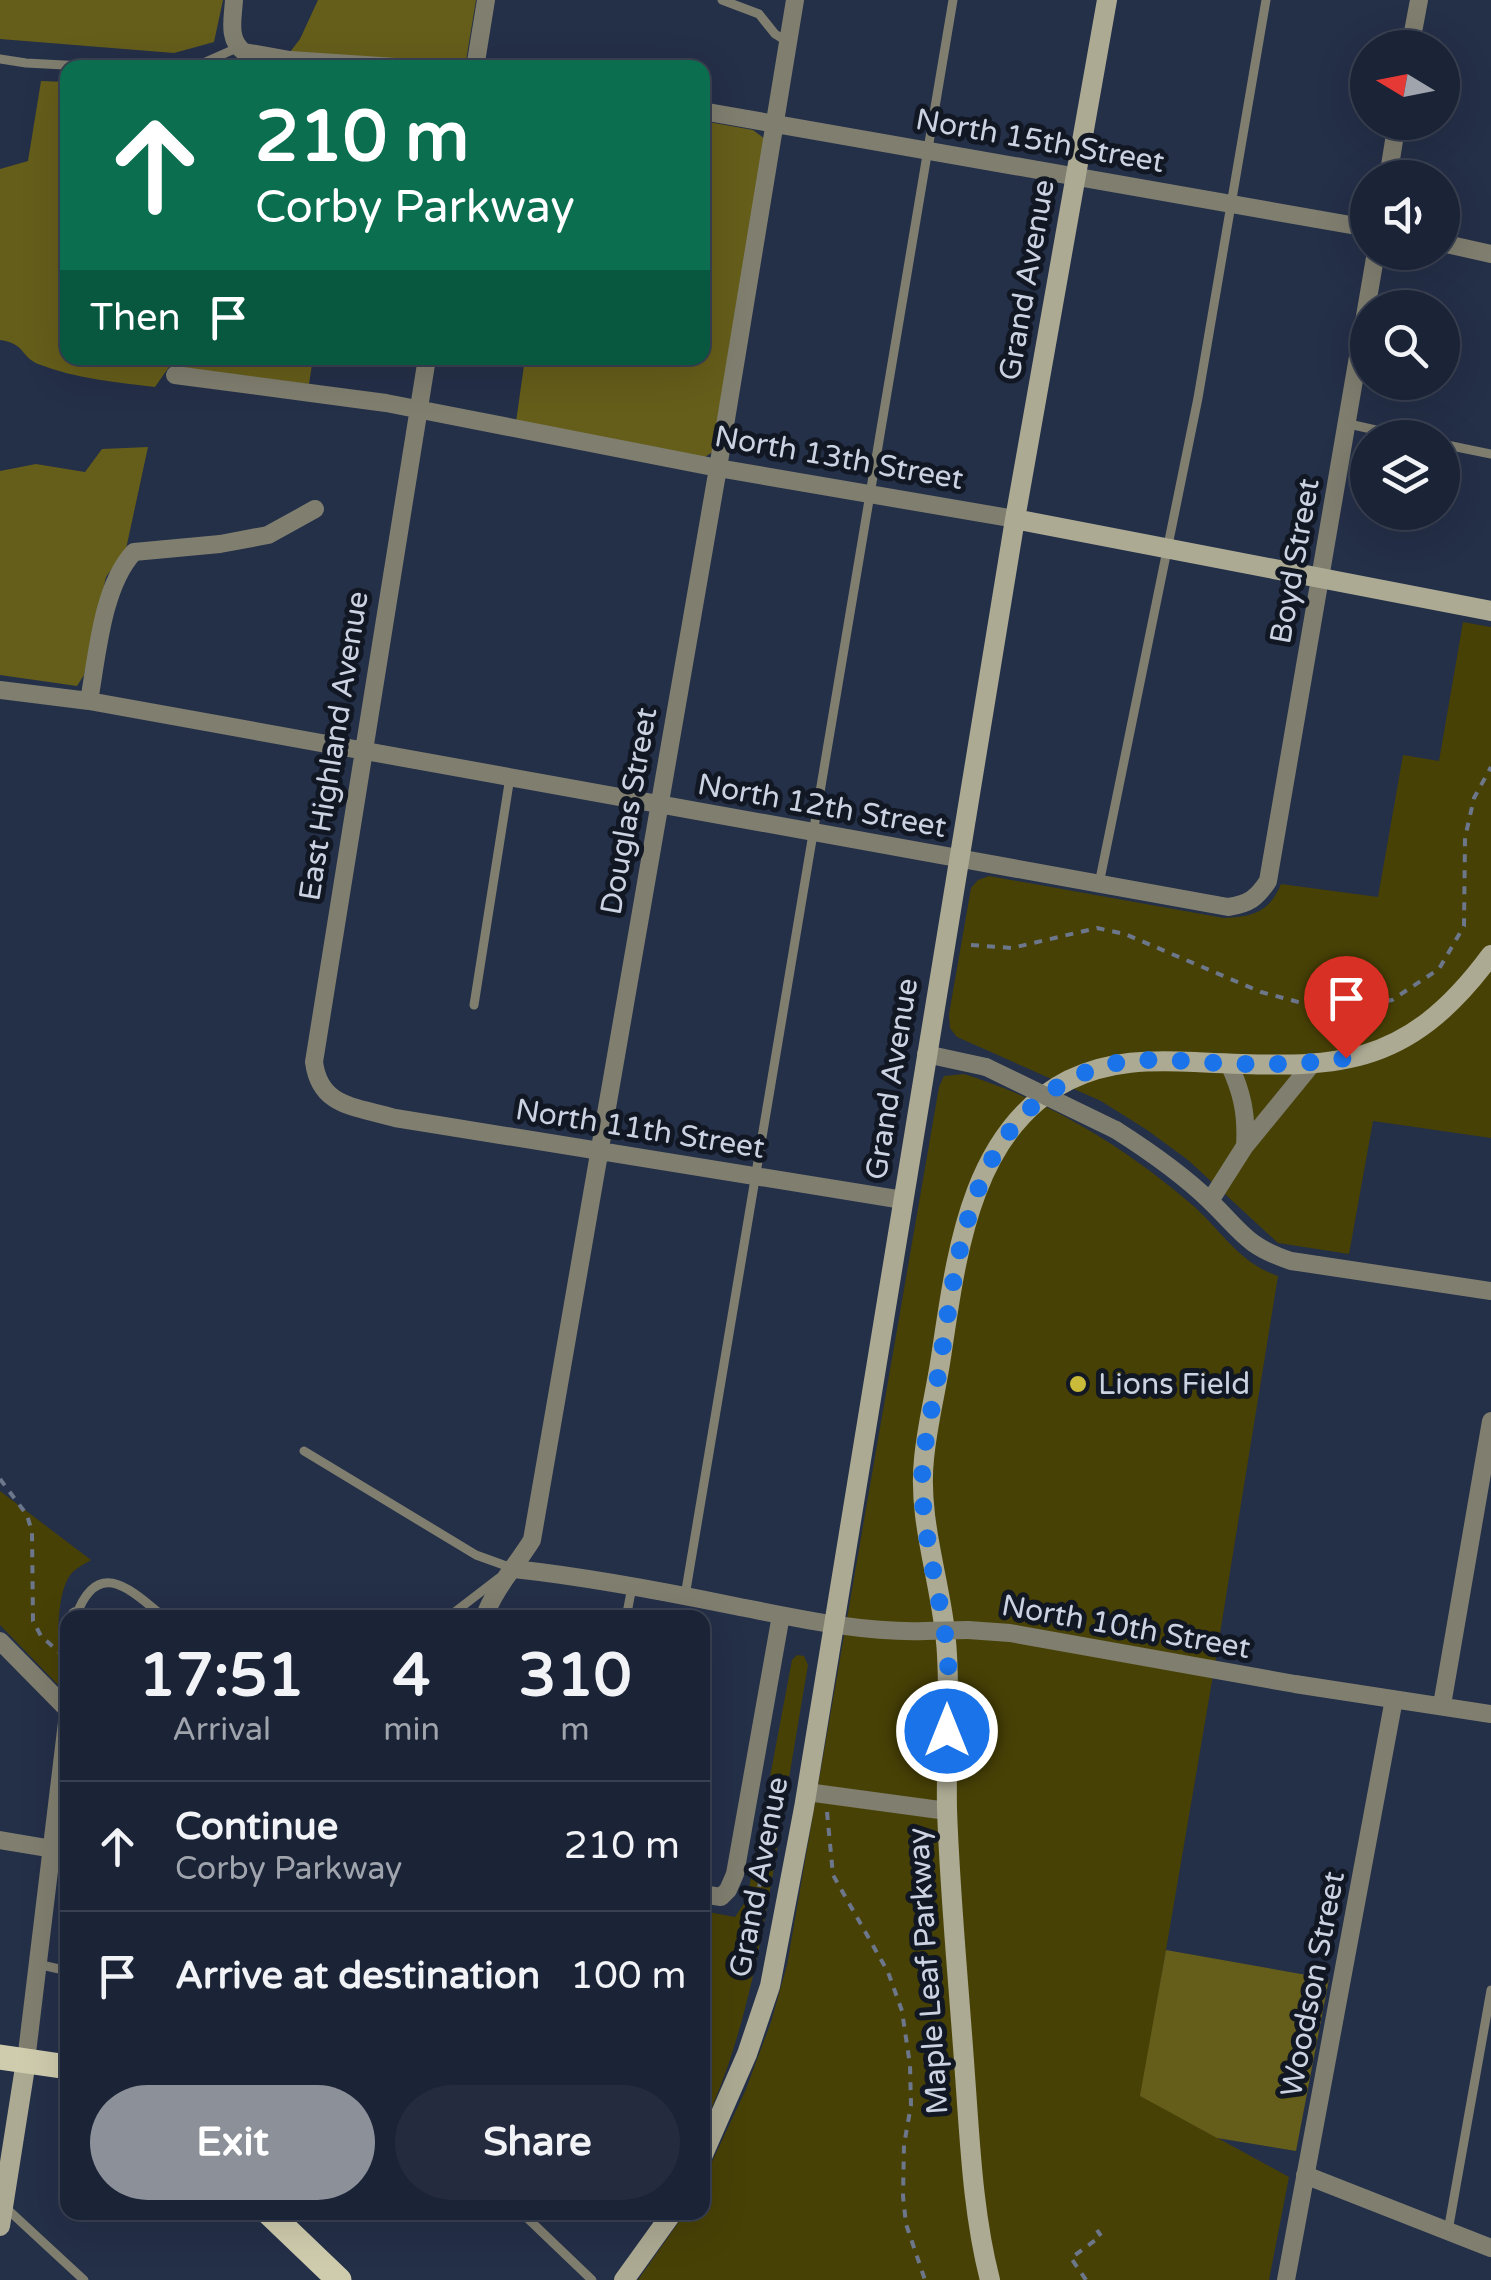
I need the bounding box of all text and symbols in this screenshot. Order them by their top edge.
north arrow [1350,30,1460,140]
map controls [1350,30,1460,530]
text: 210 m [255,96,469,180]
icon: ahead [90,100,220,230]
street label: North 15th Street [913,101,1167,181]
button: sound [1350,160,1460,270]
street label: Grand Avenue [991,177,1063,383]
text: Corby Parkway [255,181,575,235]
icon: arrive [201,290,256,345]
button: search [1350,290,1460,400]
text: Then [90,295,181,341]
street label: North 13th Street [712,418,966,498]
button: layers [1350,420,1460,530]
street label: Boyd Street [1262,476,1328,646]
street label: East Highland Avenue [291,589,377,903]
street label: Douglas Street [593,705,665,917]
street label: North 12th Street [695,766,949,846]
pin [1304,956,1389,1059]
icon: arrive [1319,971,1374,1026]
street label: Grand Avenue [858,976,926,1182]
street label: North 11th Street [513,1091,767,1167]
place label: Lions Field [1098,1366,1250,1403]
marker: Lions Field [1067,1373,1089,1395]
street label: North 10th Street [999,1587,1253,1667]
text: 17:51 [138,1640,305,1712]
text: 4 [393,1640,430,1712]
text: 310 [518,1640,632,1712]
position arrow [895,1679,999,1783]
text: Arrival [172,1711,271,1749]
text: min [383,1711,440,1749]
text: m [560,1711,590,1749]
street label: Grand Avenue [721,1774,797,1980]
text: Continue [175,1804,338,1850]
icon: ahead [90,1819,145,1874]
text: 210 m [564,1823,680,1869]
street label: Maple Leaf Parkway [900,1826,956,2116]
text: Corby Parkway [175,1850,402,1888]
street label: Woodson Street [1273,1868,1353,2100]
icon: arrive [90,1949,145,2004]
text: Arrive at destination [175,1953,540,1999]
text: 100 m [570,1953,686,1999]
button: Exit [90,2085,375,2200]
button: Share [395,2085,680,2200]

